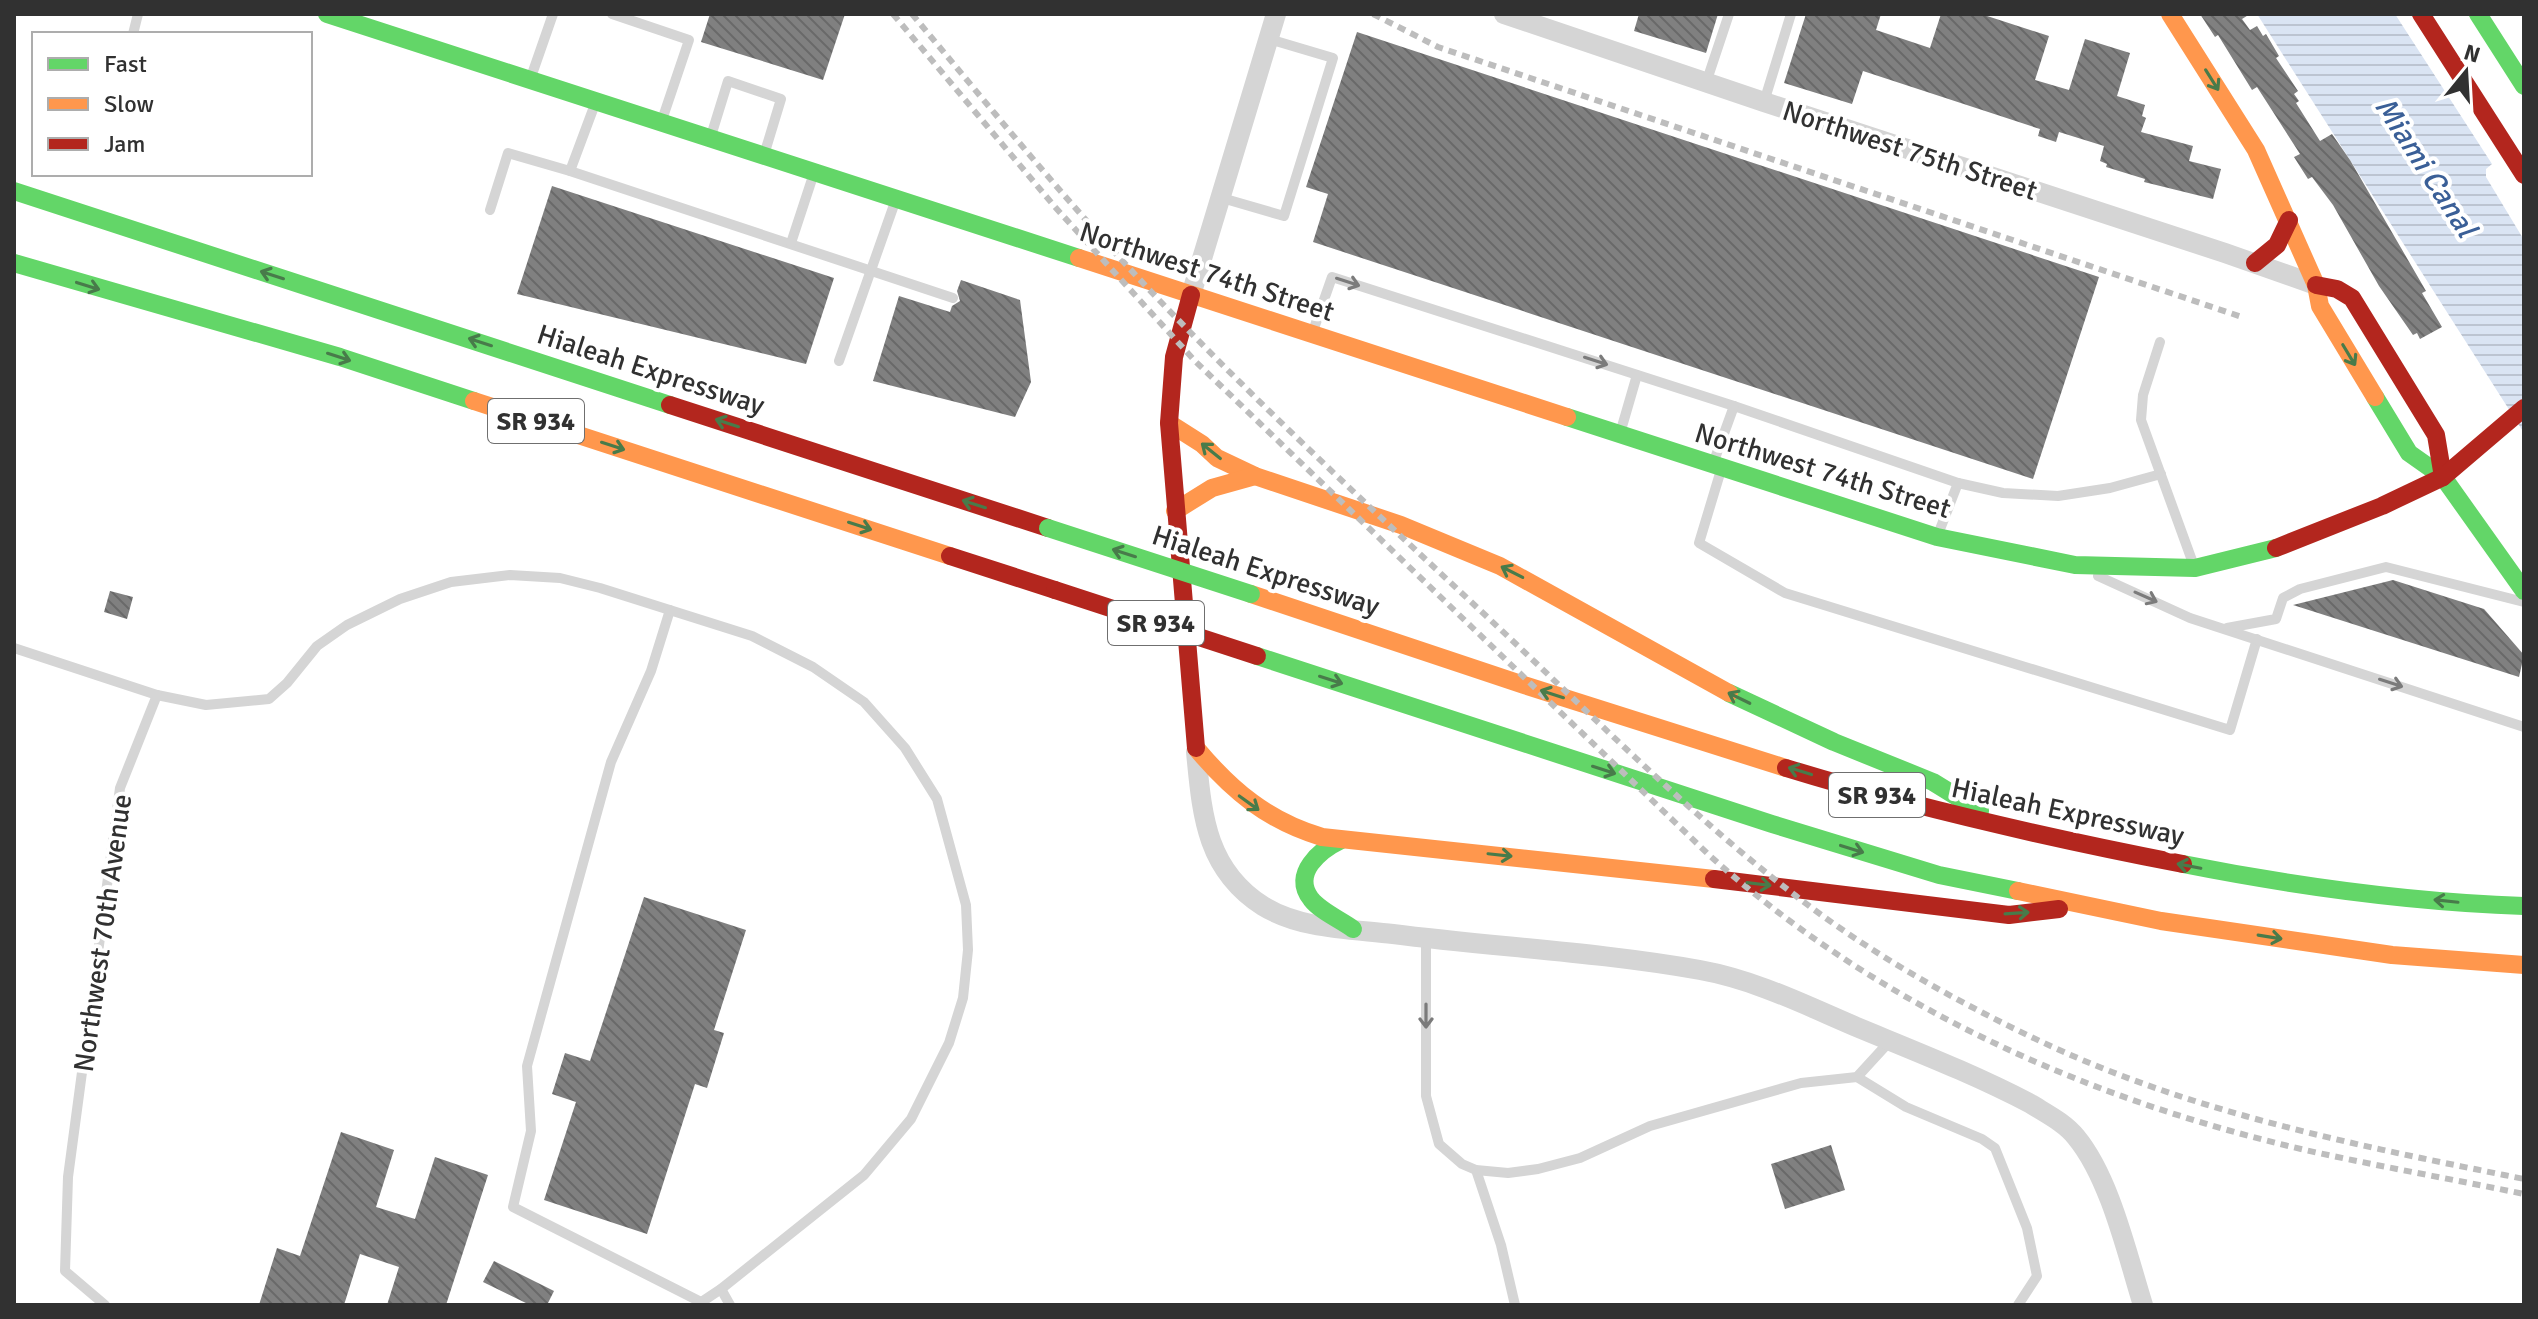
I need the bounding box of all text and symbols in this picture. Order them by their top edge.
legend [32,32,312,176]
north arrow [2426,32,2506,112]
text: N [2461,38,2483,69]
text: Fast [104,49,147,79]
one-way arrow [2204,68,2220,91]
text: Slow [104,89,154,119]
water label: Miami Canal [2367,90,2486,246]
street label: Northwest 75th Street [1778,94,2041,208]
text: Jam [104,129,145,159]
street label: Northwest 74th Street [1075,215,1338,329]
one-way arrow [260,267,285,281]
one-way arrow [1335,276,1360,291]
one-way arrow [75,279,101,294]
street label: Hialeah Expressway [533,317,769,423]
one-way arrow [467,334,493,349]
one-way arrow [2341,343,2357,365]
one-way arrow [325,350,351,365]
one-way arrow [1583,355,1608,370]
road number: SR 934 [488,399,584,443]
one-way arrow [714,415,740,430]
street label: Northwest 74th Street [1691,416,1955,526]
one-way arrow [599,439,625,454]
one-way arrow [1201,442,1222,460]
one-way arrow [961,496,987,511]
street label: Hialeah Expressway [1148,518,1384,624]
one-way arrow [847,520,872,535]
one-way arrow [1112,545,1137,559]
one-way arrow [1500,564,1524,579]
one-way arrow [2133,590,2157,605]
road number: SR 934 [1108,601,1204,645]
one-way arrow [1318,674,1343,688]
one-way arrow [2377,676,2403,691]
one-way arrow [1540,686,1565,701]
one-way arrow [1728,690,1752,705]
one-way arrow [1591,763,1617,778]
one-way arrow [1788,763,1813,778]
street label: Hialeah Expressway [1948,771,2187,853]
road number: SR 934 [1829,773,1925,817]
street label: Northwest 70th Avenue [67,792,139,1074]
one-way arrow [1238,795,1260,811]
one-way arrow [1839,842,1865,857]
one-way arrow [1486,848,1513,863]
one-way arrow [2176,858,2202,873]
one-way arrow [1745,877,1772,892]
one-way arrow [2433,894,2460,909]
one-way arrow [2003,905,2030,920]
one-way arrow [2257,930,2283,945]
one-way arrow [1418,1002,1434,1029]

